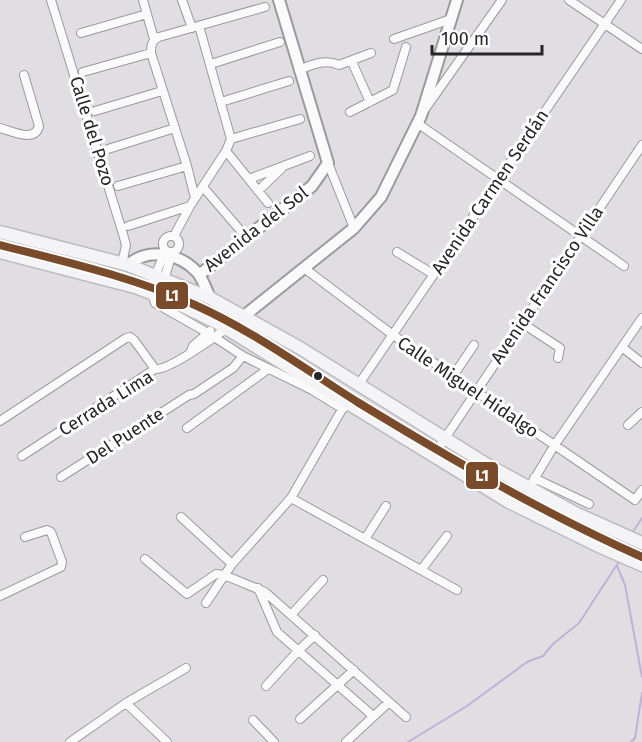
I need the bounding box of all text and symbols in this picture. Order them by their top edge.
scale bar [432,18,542,56]
text: 100 m [441,28,489,50]
street label: Calle del Pozo [65,73,119,189]
street label: Avenida Carmen Serdán [427,105,553,279]
street label: Avenida del Sol [200,182,312,276]
street label: Avenida Francisco Villa [486,202,608,368]
line badge: L1 [155,281,189,310]
text: L1 [165,286,179,305]
street label: Calle Miguel Hidalgo [393,332,543,442]
street label: Cerrada Lima [55,365,157,441]
unlabelled marker [312,370,324,382]
street label: Del Puente [82,403,168,469]
line badge: L1 [465,461,499,490]
text: L1 [475,466,489,485]

